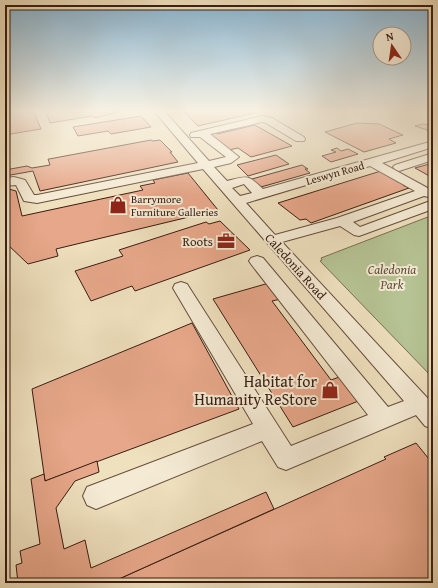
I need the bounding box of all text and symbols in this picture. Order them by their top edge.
north arrow [372,26,412,66]
text: N [384,27,396,45]
street label: Leswyn Road [304,157,366,189]
place label: Barrymore Furniture Galleries [131,191,218,220]
shop icon: Barrymore Furniture Galleries [108,195,128,215]
street label: Caledonia Road [261,229,331,304]
office icon: Roots [216,231,236,251]
place label: Roots [182,232,213,251]
park label: Caledonia Park [368,260,416,294]
place label: Habitat for Humanity ReStore [194,369,317,411]
shop icon: Habitat for Humanity ReStore [320,380,340,400]

